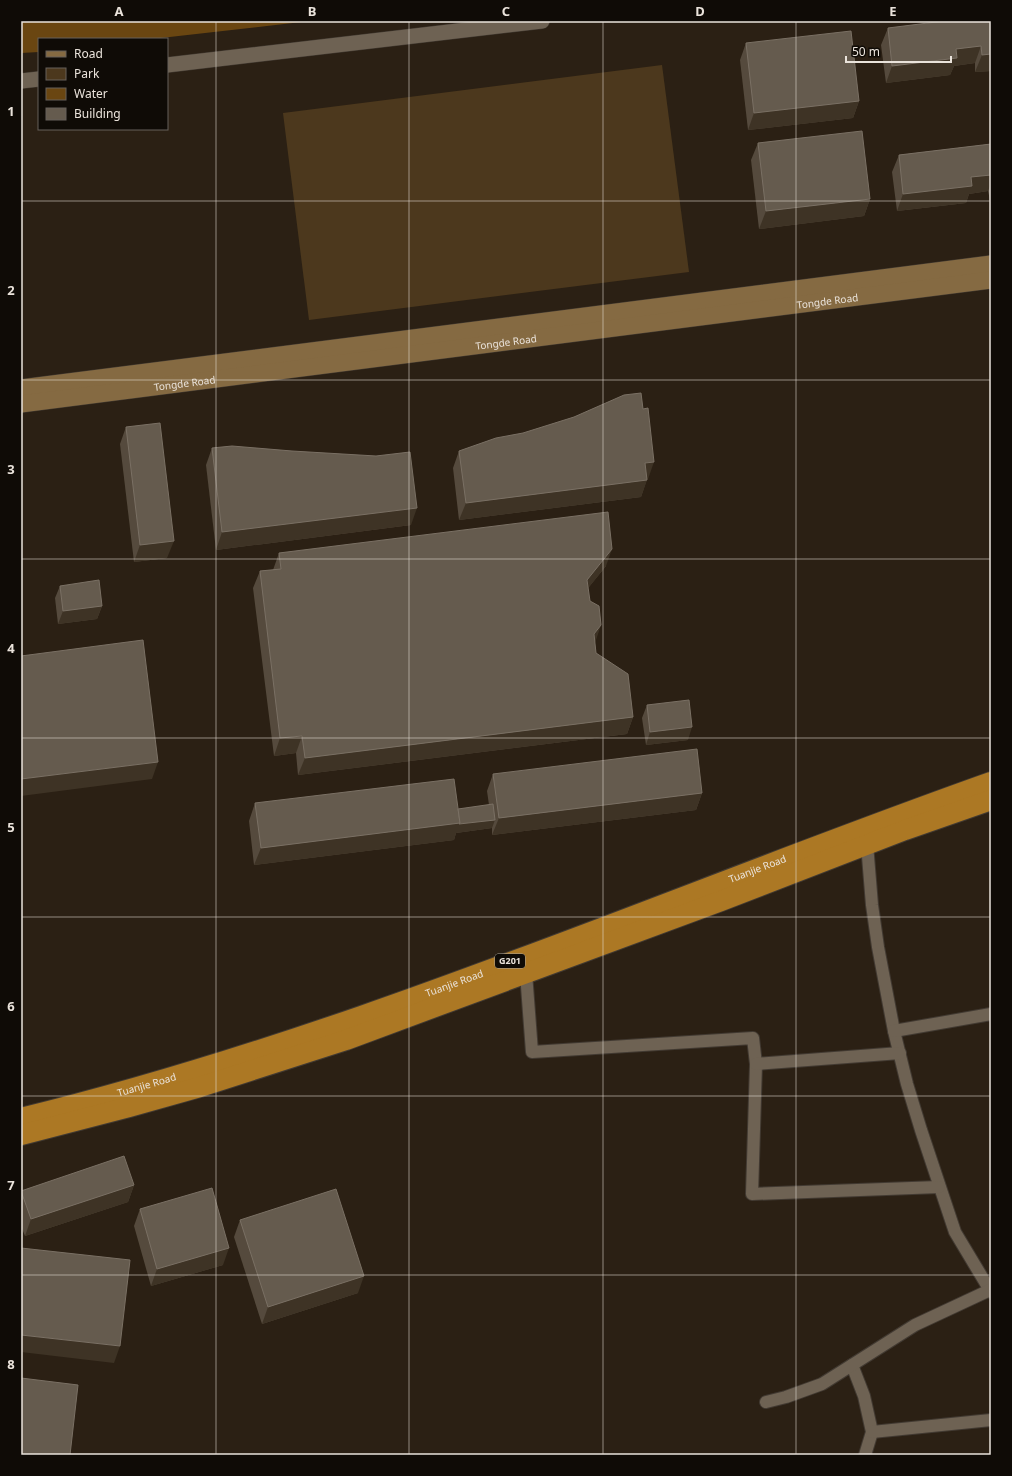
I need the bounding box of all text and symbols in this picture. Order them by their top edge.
text: A [115,2,124,20]
text: B [308,2,316,20]
text: C [502,2,510,20]
text: D [695,2,705,20]
text: E [889,2,897,20]
legend [38,38,168,130]
scale bar [846,38,951,64]
text: 50 m [852,43,880,60]
text: Road [74,45,103,62]
text: Park [74,65,100,82]
text: Water [74,85,108,102]
text: 1 [7,102,15,120]
text: Building [74,105,121,122]
text: 2 [7,281,15,299]
street label: Tongde Road [796,290,859,312]
street label: Tongde Road [475,331,538,353]
street label: Tongde Road [153,372,216,394]
text: 3 [7,460,15,478]
text: 4 [7,639,15,657]
text: 5 [7,818,15,836]
street label: Tuanjie Road [727,851,788,886]
road number: G201 [495,954,525,968]
street label: Tuanjie Road [423,966,485,1000]
text: 6 [7,997,15,1015]
street label: Tuanjie Road [116,1069,178,1100]
text: 7 [7,1176,15,1194]
text: 8 [7,1355,15,1373]

